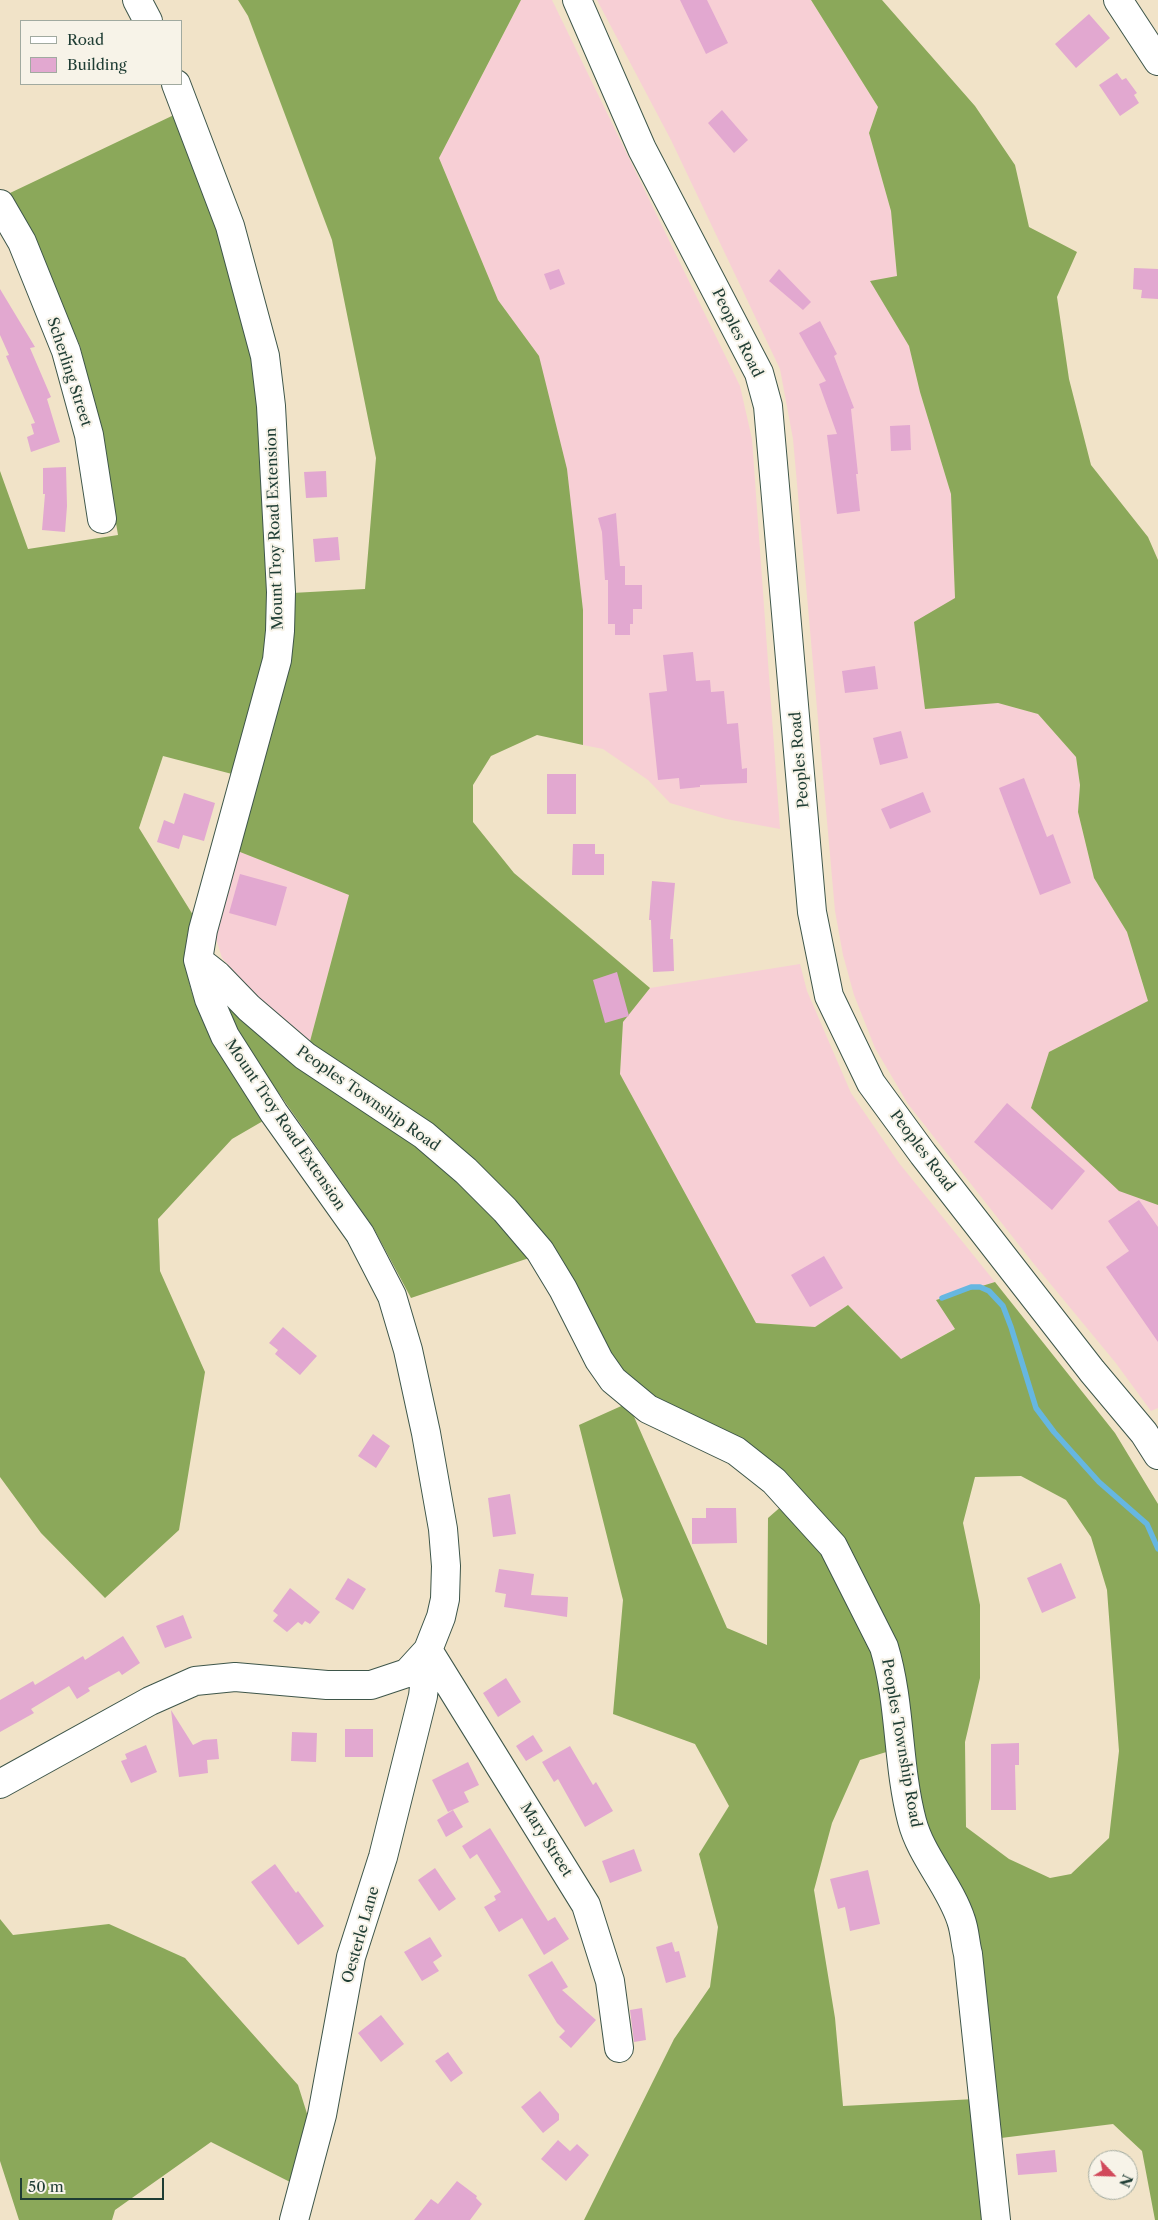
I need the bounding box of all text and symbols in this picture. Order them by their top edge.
legend [20,20,182,85]
text: Road [67,30,104,49]
text: Building [67,55,127,74]
street label: Peoples Road [708,286,766,380]
street label: Scherling Street [43,315,95,429]
street label: Mount Troy Road Extension [262,428,288,630]
street label: Peoples Road [787,711,813,809]
street label: Mount Troy Road Extension [221,1036,349,1214]
street label: Peoples Township Road [293,1043,443,1155]
street label: Peoples Road [886,1107,958,1195]
street label: Peoples Township Road [877,1657,925,1829]
street label: Mary Street [516,1800,576,1880]
street label: Oesterle Lane [339,1885,383,1985]
north arrow [1088,2150,1138,2200]
scale bar [22,2168,166,2200]
text: N [1115,2171,1136,2190]
text: 50 m [28,2177,64,2196]

